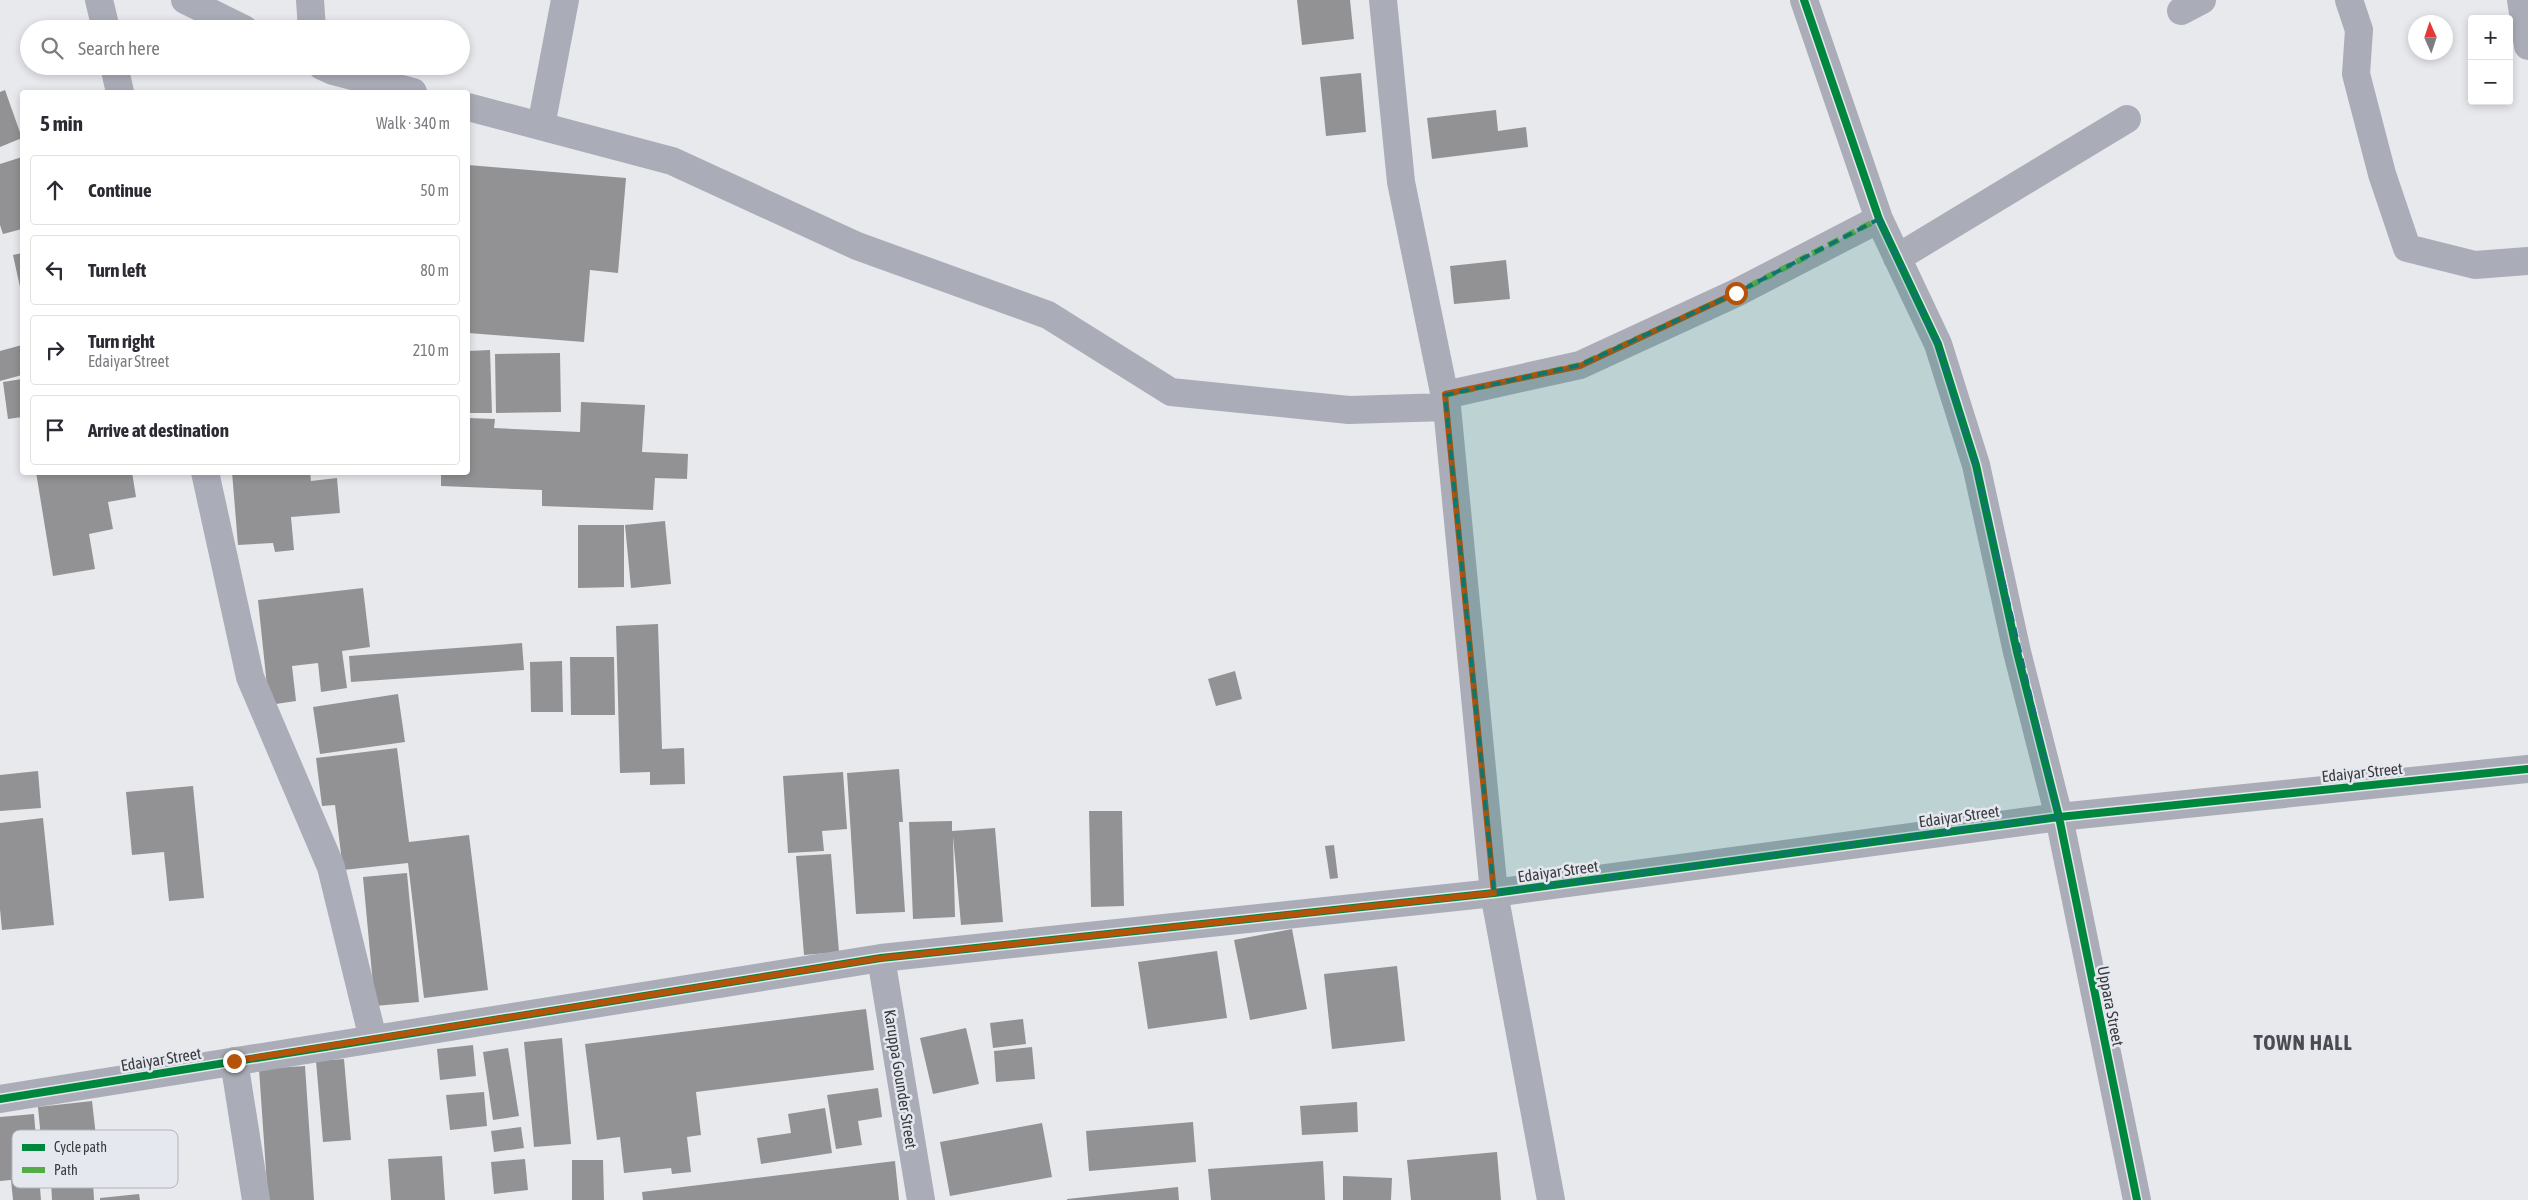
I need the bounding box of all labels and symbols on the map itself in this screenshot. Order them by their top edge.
north arrow [2408,15,2453,60]
route start [1725,282,1748,305]
street label: Edaiyar Street [2321,759,2404,786]
street label: Edaiyar Street [1917,801,2001,832]
street label: Edaiyar Street [1516,856,1600,887]
street label: Uppara Street [2093,964,2128,1048]
street label: Karuppa Gounder Street [880,1008,921,1150]
district label: TOWN HALL [2253,1030,2353,1054]
street label: Edaiyar Street [119,1044,203,1075]
route end [223,1050,246,1073]
legend [12,1130,178,1188]
text: Cycle path [54,1139,107,1155]
text: Path [54,1162,78,1178]

